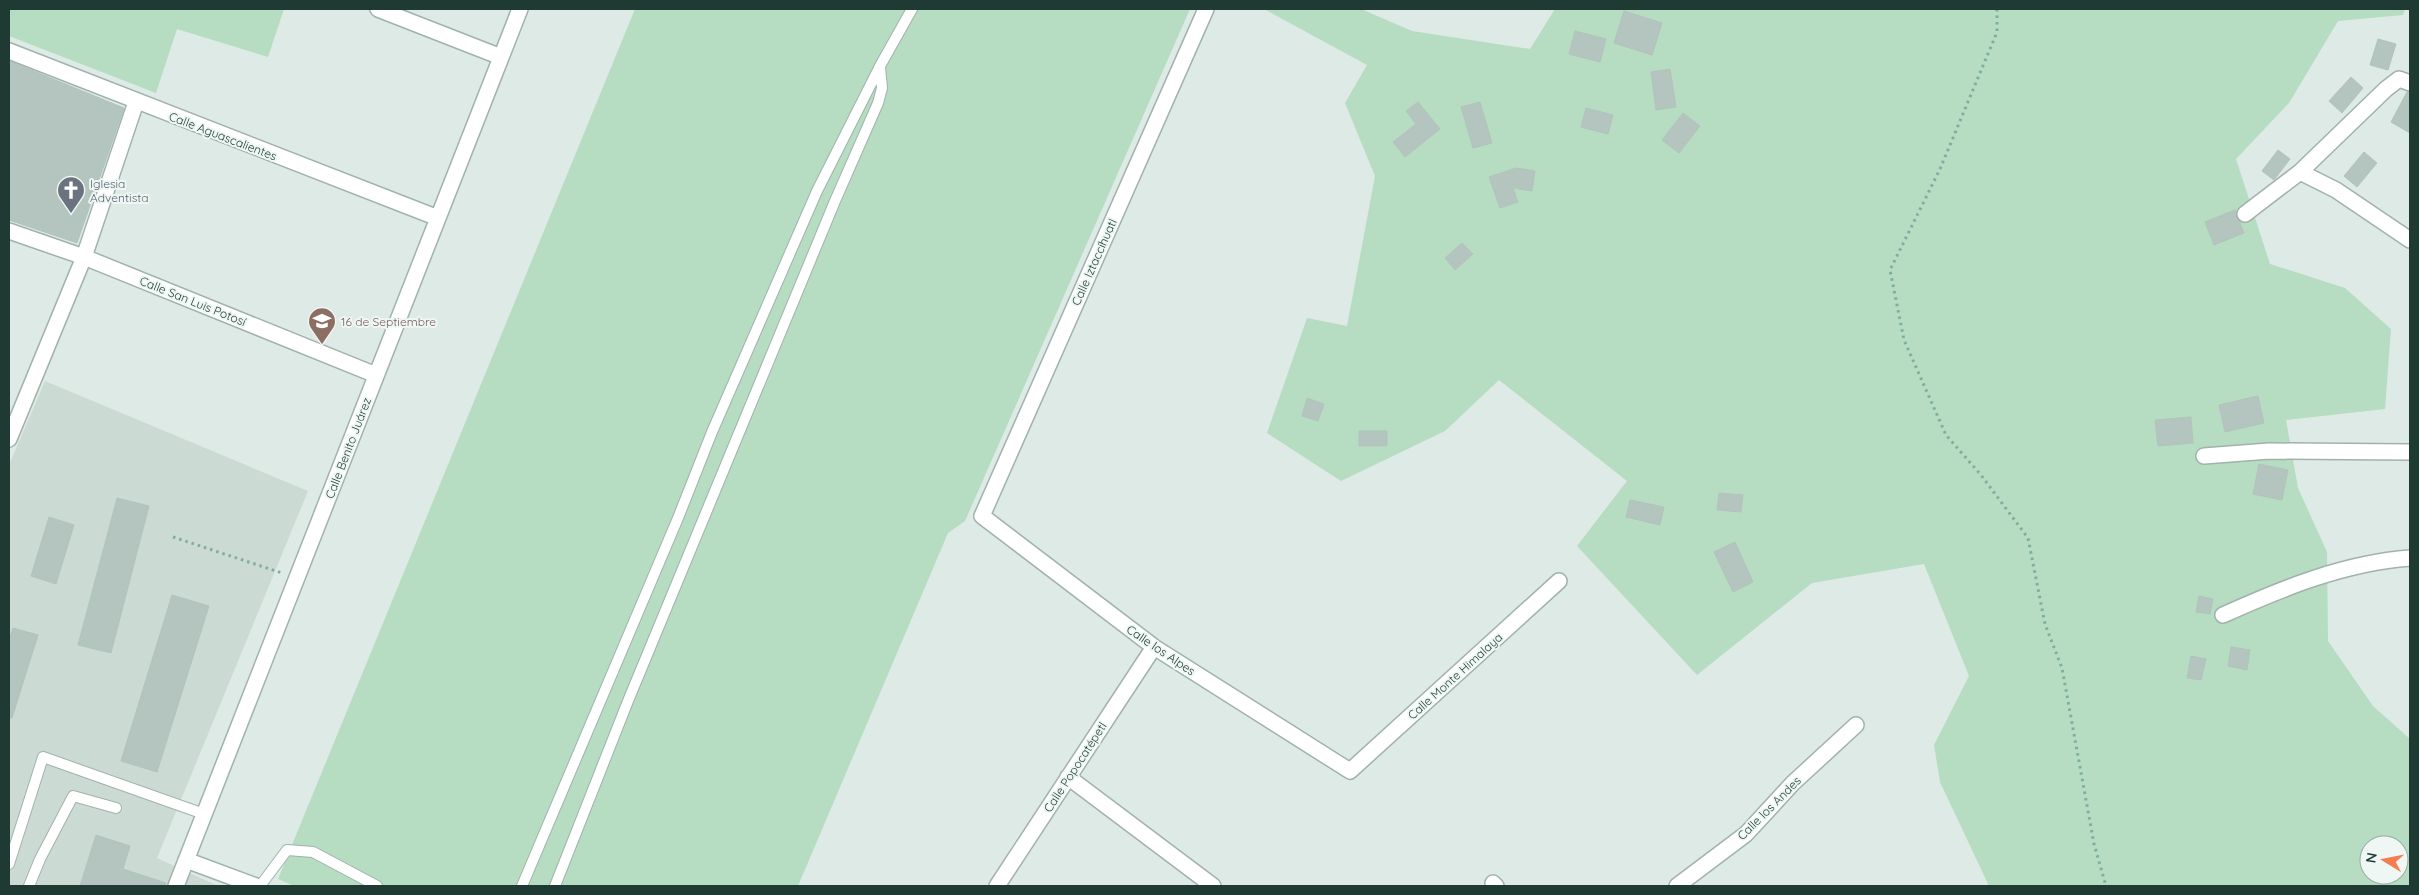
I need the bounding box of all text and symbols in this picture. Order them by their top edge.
street label: Calle Aguascalientes [167,108,279,164]
church icon: Iglesia Adventista [56,175,86,214]
place label: Iglesia Adventista [90,176,149,205]
street label: Calle Iztaccíhuatl [1068,216,1120,308]
street label: Calle San Luis Potosí [138,273,249,329]
school or university icon: 16 de Septiembre [307,306,337,345]
place label: 16 de Septiembre [341,314,436,329]
street label: Calle Benito Juárez [322,395,374,501]
street label: Calle los Alpes [1124,622,1198,679]
street label: Calle Monte Himalaya [1405,630,1505,722]
street label: Calle Popocatépetl [1040,719,1110,815]
street label: Calle los Andes [1734,773,1804,843]
north arrow [2359,835,2409,885]
text: N [2361,851,2381,864]

